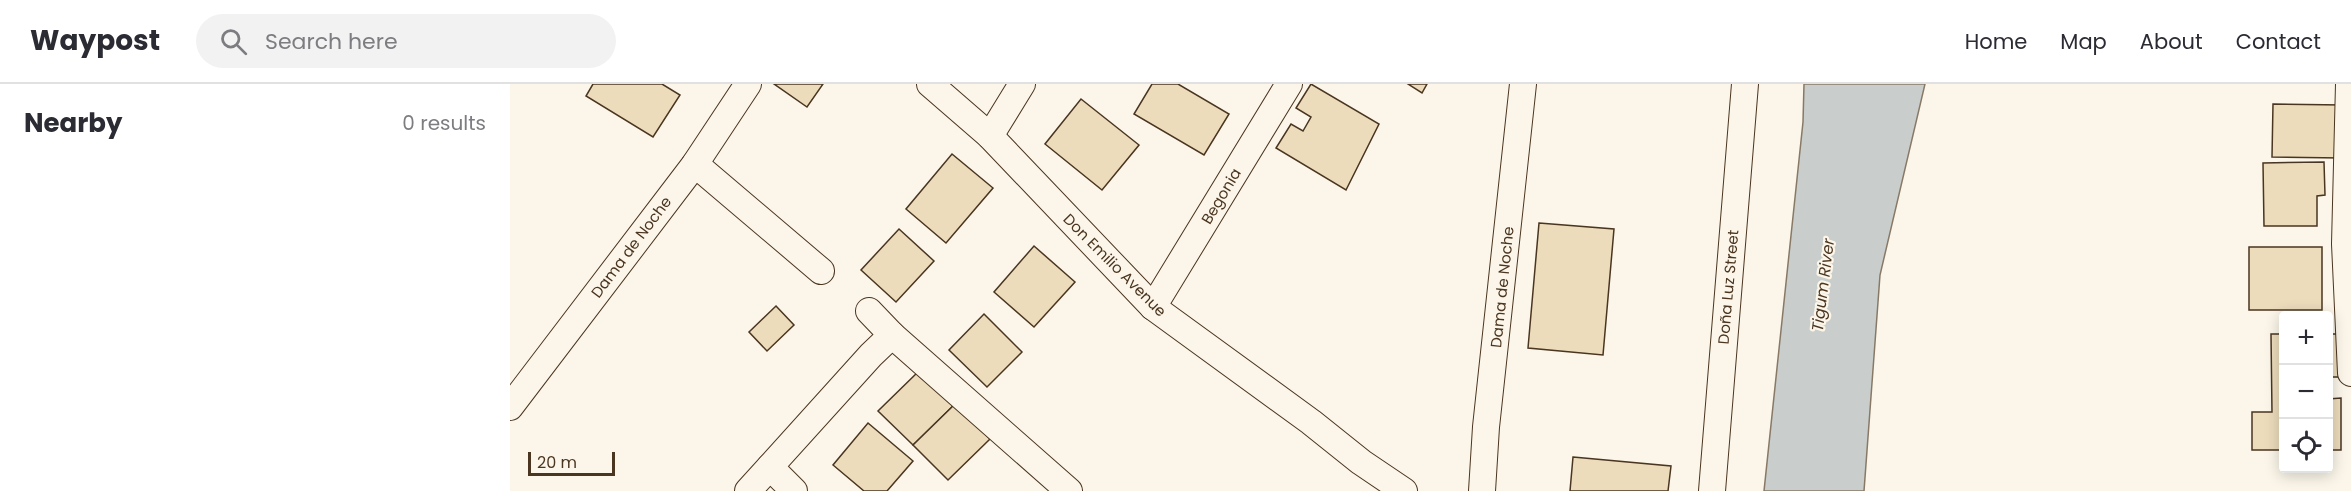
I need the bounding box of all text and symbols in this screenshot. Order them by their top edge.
search box [196,14,616,68]
text: Waypost [30,21,160,60]
icon: search [217,25,250,58]
text: Search here [265,26,398,57]
text: Home [1965,27,2027,56]
text: Map [2060,27,2107,56]
text: About [2140,27,2203,56]
text: Contact [2236,27,2321,56]
text: Nearby [24,105,122,141]
text: 0 results [402,109,486,137]
street label: Begonia [1196,164,1246,228]
street label: Dama de Noche [586,192,676,302]
street label: Don Emilio Avenue [1059,209,1171,321]
street label: Dama de Noche [1485,225,1519,349]
street label: Doña Luz Street [1713,229,1743,345]
water label: Tigum River [1806,236,1840,333]
map controls [2279,311,2333,473]
button: + [2279,311,2333,365]
button: − [2279,365,2333,419]
button: locate [2279,419,2333,473]
scale bar [528,449,615,476]
text: 20 m [537,451,577,474]

